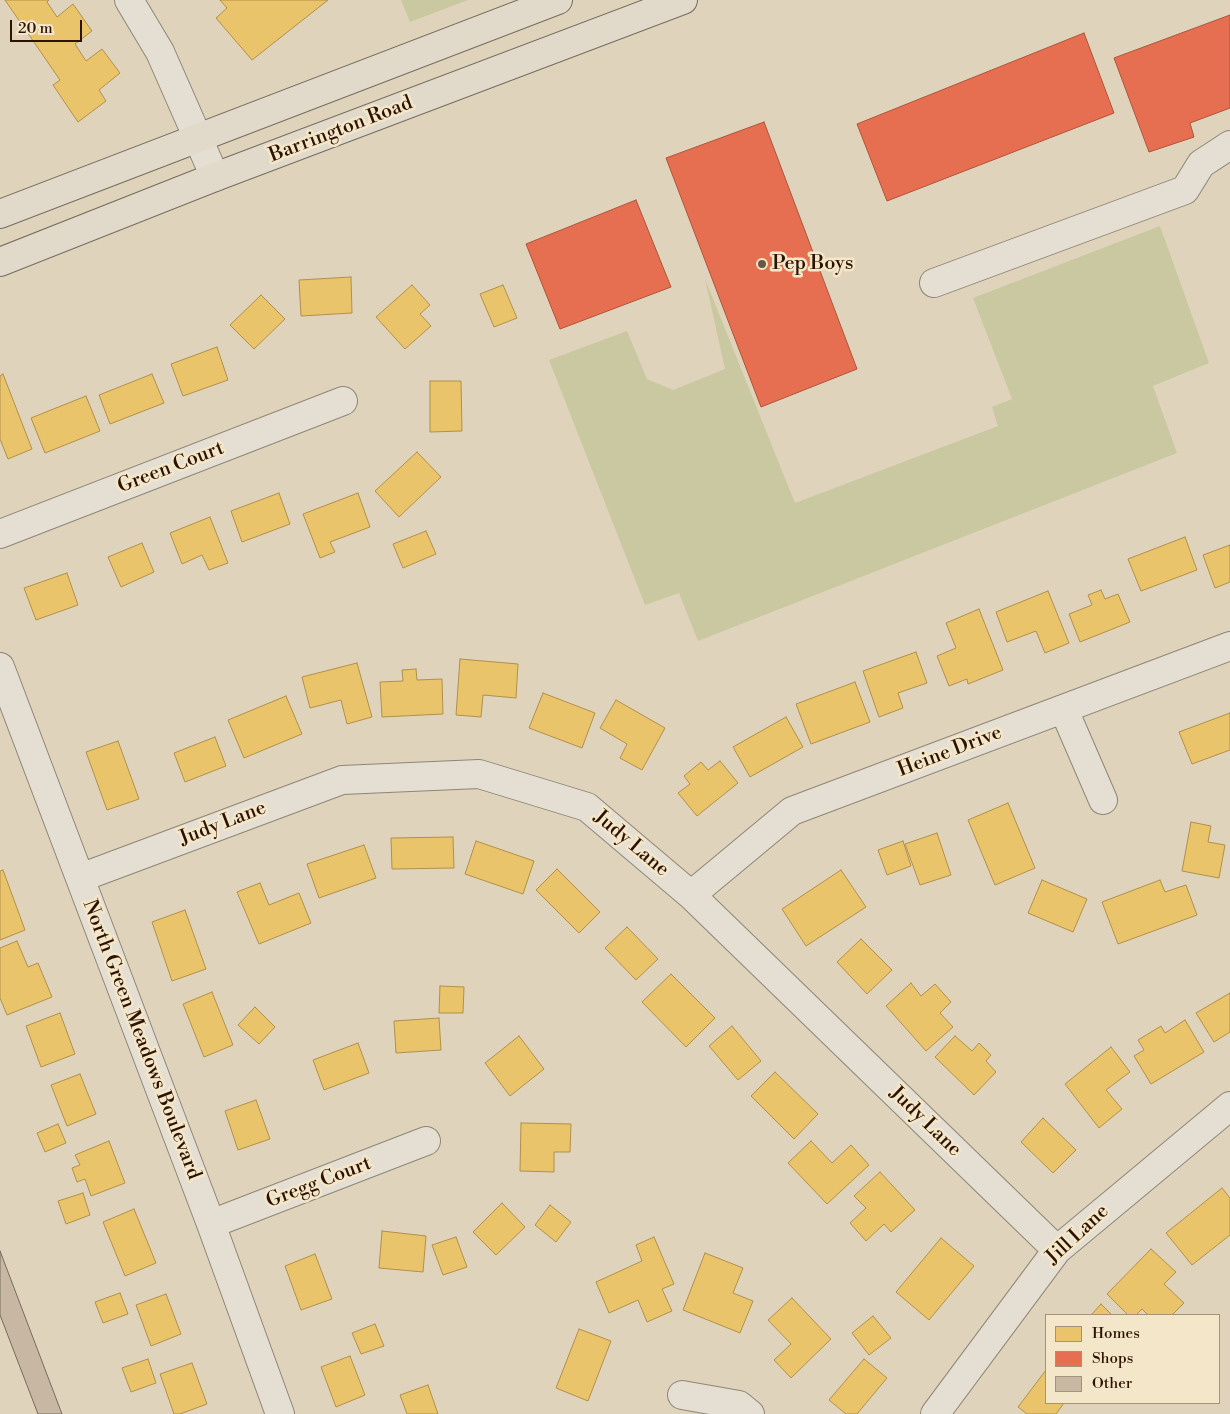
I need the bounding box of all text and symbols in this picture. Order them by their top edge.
scale bar [12,10,85,42]
text: 20 m [18,19,53,38]
street label: Barrington Road [266,92,416,168]
place label: Pep Boys [772,252,854,276]
marker: Pep Boys [756,258,768,270]
street label: Green Court [114,437,228,499]
street label: Heine Drive [894,721,1006,783]
street label: Judy Lane [176,797,270,851]
street label: Judy Lane [589,806,673,882]
street label: North Green Meadows Boulevard [76,897,206,1183]
street label: Judy Lane [884,1082,966,1162]
street label: Gregg Court [263,1152,375,1214]
street label: Jill Lane [1042,1200,1114,1270]
legend [1045,1314,1220,1404]
text: Homes [1092,1324,1140,1343]
text: Shops [1092,1349,1133,1368]
text: Other [1092,1374,1132,1393]

